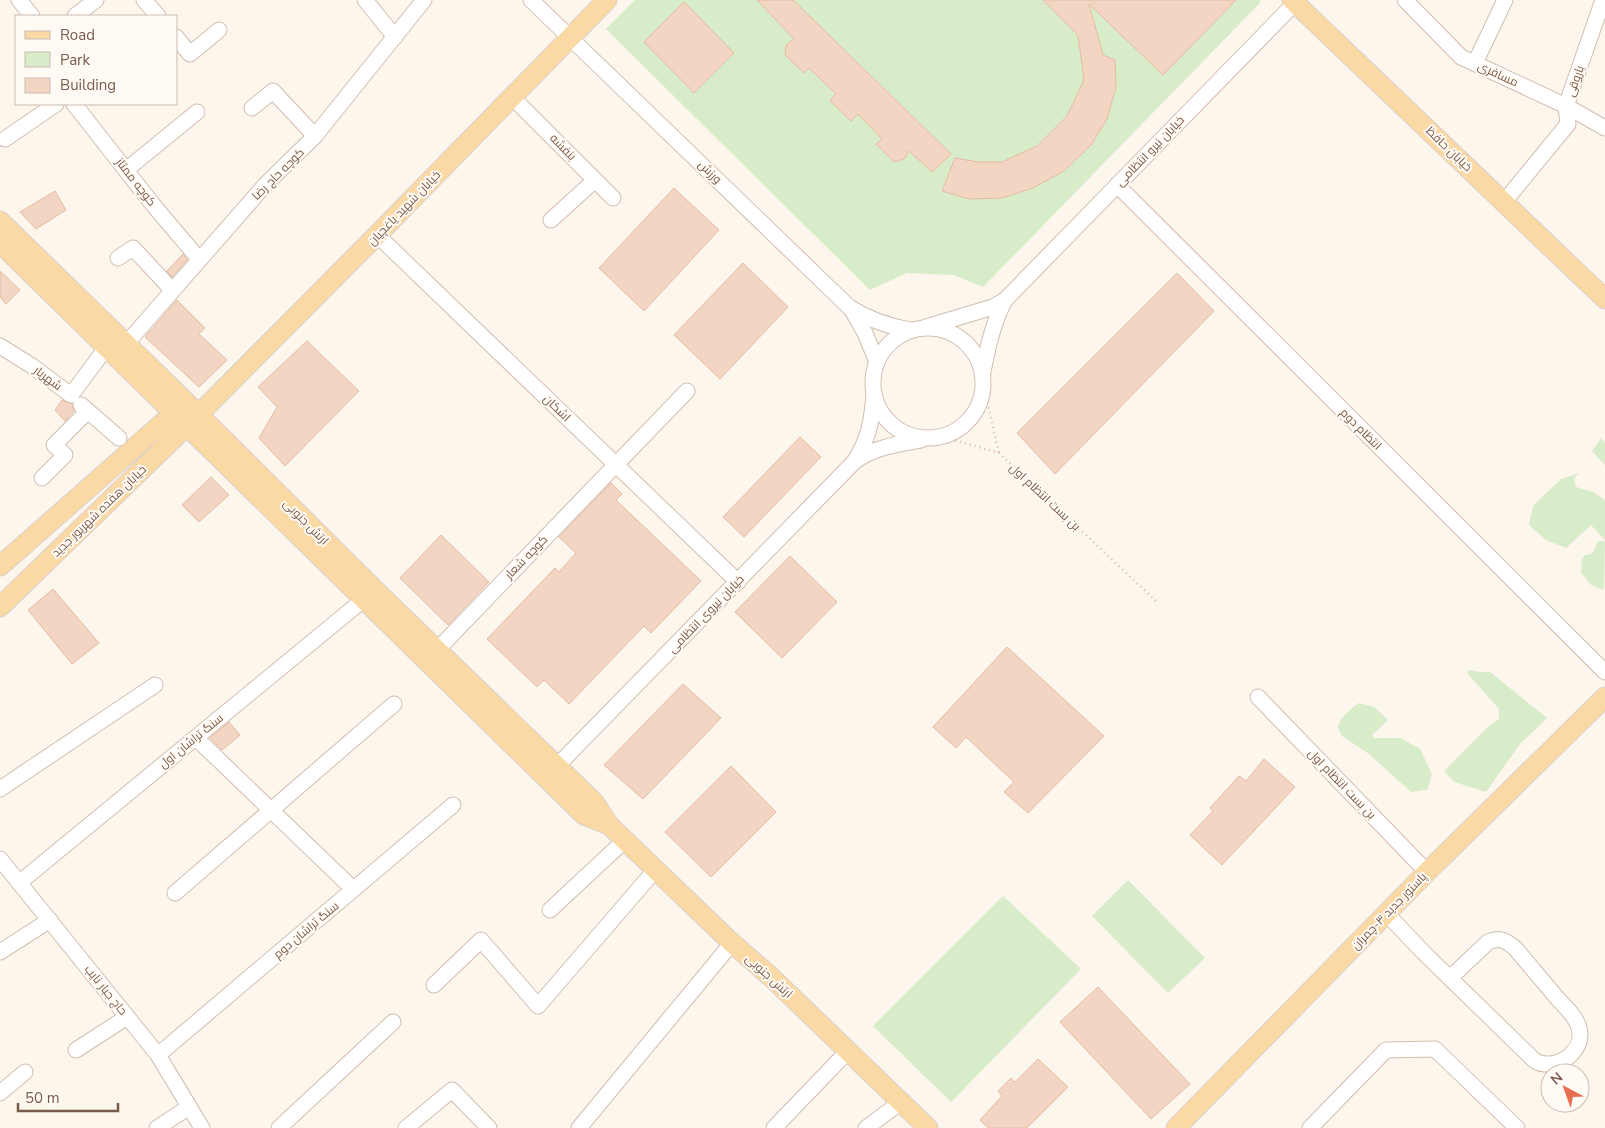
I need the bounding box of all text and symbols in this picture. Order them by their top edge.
legend [15,15,178,105]
text: Road [60,25,95,45]
text: Park [60,50,90,70]
street label: مسافری [1475,58,1521,90]
street label: باروقی [1562,63,1588,99]
text: Building [60,75,116,95]
street label: خیابان نیرو انتظامی [1112,112,1188,190]
street label: خیابان حافظ [1422,123,1476,175]
street label: بنفشه [546,130,580,164]
street label: کوچه حاج رضا [248,144,308,204]
street label: کوچه ممتاز [111,154,160,210]
street label: ورزش [695,157,725,187]
street label: خیابان شهید یاغچیان [364,167,445,250]
street label: شهریار [30,362,65,394]
street label: اشکان [540,391,574,425]
street label: انتظام دوم [1337,405,1385,453]
street label: بن بست انتظام اول [1006,460,1084,534]
street label: خیابان هفده شهریور جدید [48,462,150,560]
street label: ارتش جنوبی [280,496,332,548]
street label: کوچه شعار [500,532,552,584]
street label: خیابان نیروی انتظامی [664,571,748,657]
street label: سنگ تراشان اول [155,710,227,772]
street label: بن بست انتظام اول [1304,745,1380,823]
street label: پاستور جدید ۳-چمران [1348,868,1431,954]
street label: سنگ تراشان دوم [270,898,342,962]
street label: ارتش جنوبی [742,950,796,1002]
street label: حاج جبار نایب [81,962,131,1018]
north arrow [1540,1063,1590,1113]
text: N [1547,1068,1567,1089]
scale bar [18,1080,118,1112]
text: 50 m [25,1088,60,1108]

